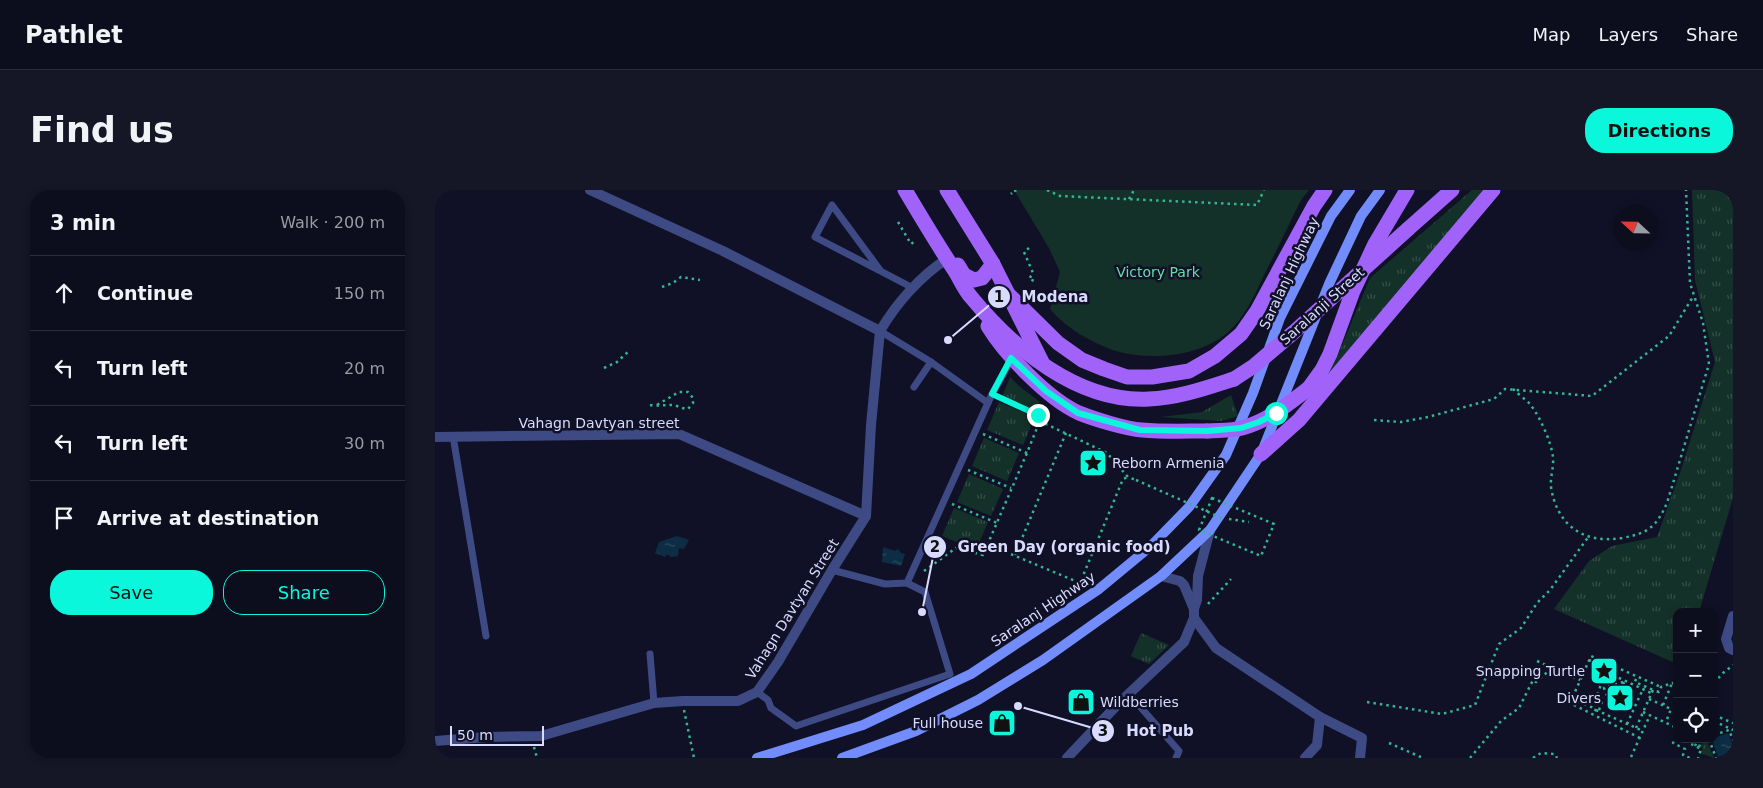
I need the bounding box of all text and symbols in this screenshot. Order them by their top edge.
text: Pathlet [25,21,123,49]
text: Map [1532,24,1570,45]
text: Layers [1598,24,1658,45]
text: Share [1686,24,1738,45]
button: Directions [1585,108,1733,153]
text: Find us [30,110,174,150]
north arrow [1613,205,1658,250]
text: 3 min [50,211,116,235]
text: Walk · 200 m [280,213,385,232]
street label: Saralanj Highway [1256,214,1322,332]
park label: Victory Park [1116,264,1201,280]
street label: Saralanji Street [1277,264,1368,348]
icon: ahead [50,279,78,307]
text: Continue [97,282,193,304]
callout: Modena [986,282,1098,312]
text: 150 m [334,284,385,303]
text: 1 [994,288,1004,306]
text: Modena [1022,288,1088,306]
icon: left [50,354,78,382]
text: Turn left [97,357,188,379]
text: 20 m [344,359,385,378]
route start [1265,402,1288,425]
route end [1027,404,1050,427]
street label: Vahagn Davtyan street [519,415,680,431]
icon: left [50,429,78,457]
text: Turn left [97,432,188,454]
text: 30 m [344,434,385,453]
place icon: Reborn Armenia [1078,448,1108,478]
place label: Reborn Armenia [1112,455,1225,471]
icon: arrive [50,504,78,532]
text: Arrive at destination [97,507,319,529]
callout: Green Day (organic food) [922,532,1181,562]
street label: Vahagn Davtyan Street [742,535,842,682]
text: 2 [930,538,940,556]
text: Green Day (organic food) [957,538,1171,556]
street label: Saralanj Highway [988,568,1098,650]
button: Save [50,570,213,615]
button: Share [223,570,385,615]
map controls [1673,608,1718,743]
button: + [1673,608,1718,653]
button: − [1673,653,1718,698]
place icon: Snapping Turtle [1589,656,1619,686]
place label: Snapping Turtle [1476,663,1585,679]
place icon: Divers [1605,683,1635,713]
shop icon: Wildberries [1066,687,1096,717]
place label: Divers [1556,690,1601,706]
place label: Wildberries [1100,694,1179,710]
button: locate [1673,698,1718,743]
shop icon: Full house [987,708,1017,738]
place label: Full house [912,715,983,731]
callout: Hot Pub [1091,716,1204,746]
text: 3 [1098,722,1108,740]
text: Hot Pub [1126,722,1194,740]
scale bar [450,723,544,746]
text: 50 m [457,727,493,743]

